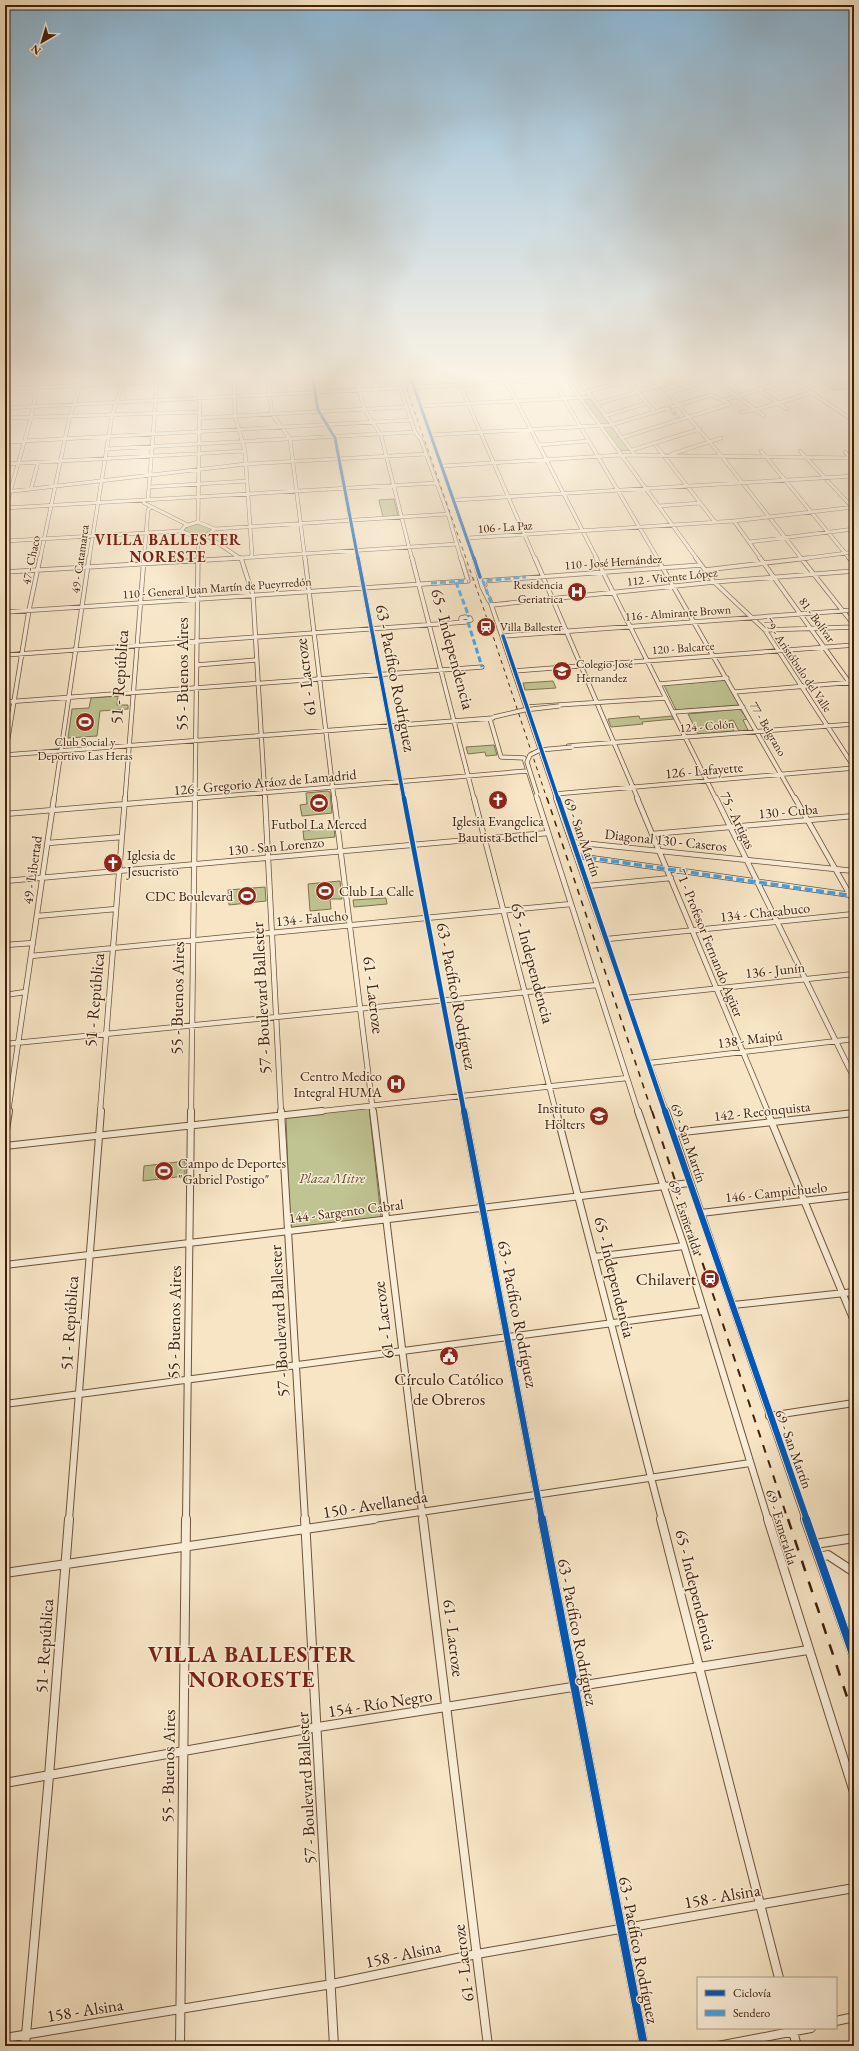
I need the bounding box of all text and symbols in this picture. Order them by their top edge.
north arrow [22,22,62,62]
text: N [28,42,44,58]
street label: 106 - La Paz [477,517,533,537]
street label: 49 - Catamarca [67,523,93,594]
district label: VILLA BALLESTER NORESTE [95,530,241,566]
street label: 47 - Chaco [18,534,44,586]
street label: 110 - José Hernández [564,551,663,573]
street label: 112 - Vicente López [626,564,719,590]
street label: 110 - General Juan Martín de Pueyrredón [122,573,313,603]
place label: Residencia Geriatrica [513,577,563,607]
hospital icon: Residencia Geriatrica [566,581,588,603]
street label: 65 - Independencia [426,586,480,712]
street label: 81 - Bolívar [795,594,839,646]
street label: 116 - Almirante Brown [624,601,732,625]
street label: 63 - Pacífico Rodríguez [371,602,421,754]
street label: 79 - Aristóbulo del Valle [761,615,836,715]
station icon: Villa Ballester [475,616,497,638]
street label: 55 - Buenos Aires [171,617,193,731]
place label: Villa Ballester [500,619,562,635]
street label: 51 - República [105,629,133,725]
street label: 61 - Lacroze [289,637,321,717]
street label: 120 - Balcarce [651,638,715,658]
place label: Colegio José Hernandez [576,656,633,686]
school or university icon: Colegio José Hernandez [551,660,573,682]
street label: 77 - Belgrano [746,699,790,759]
sports icon: Club Social y Deportivo Las Heras [74,711,96,733]
street label: 124 - Colón [679,716,736,736]
place label: Club Social y Deportivo Las Heras [37,734,133,764]
street label: 126 - Lafayette [664,758,744,782]
street label: 126 - Gregorio Aráoz de Lamadrid [173,765,358,799]
church icon: Iglesia Evangelica Bautista Bethel [487,789,509,811]
street label: 75 - Artigas [716,789,760,852]
sports icon: Futbol La Merced [308,792,330,814]
street label: 69 - San Martín [560,795,606,880]
street label: 130 - Cuba [758,799,819,823]
place label: Iglesia Evangelica Bautista Bethel [452,812,544,846]
place label: Futbol La Merced [271,815,368,833]
street label: Diagonal 130 - Caseros [604,825,729,855]
street label: 130 - San Lorenzo [227,833,325,859]
street label: 49 - Libertad [18,834,46,905]
place label: Iglesia de Jesucristo [126,846,179,880]
church icon: Iglesia de Jesucristo [102,852,124,874]
street label: 71 - Profesor Fernando Agüer [672,866,748,1020]
sports icon: Club La Calle [314,880,336,902]
place label: Club La Calle [339,882,414,900]
sports icon: CDC Boulevard [236,885,258,907]
place label: CDC Boulevard [145,887,234,905]
street label: 134 - Chacabuco [719,898,811,926]
street label: 65 - Independencia [506,900,560,1026]
street label: 134 - Falucho [275,906,349,930]
street label: 63 - Pacífico Rodríguez [432,920,482,1072]
street label: 57 - Boulevard Ballester [246,921,276,1075]
street label: 55 - Buenos Aires [165,941,189,1055]
street label: 51 - República [79,952,109,1048]
street label: 61 - Lacroze [358,955,390,1035]
street label: 136 - Junín [744,958,806,982]
street label: 138 - Maipú [716,1026,784,1052]
place label: Centro Medico Integral HUMA [294,1067,382,1101]
hospital icon: Centro Medico Integral HUMA [385,1073,407,1095]
street label: 142 - Reconquista [713,1097,812,1125]
place label: Instituto Hölters [537,1099,585,1133]
street label: 69 - San Martín [667,1101,711,1186]
school or university icon: Instituto Hölters [588,1105,610,1127]
place label: Campo de Deportes "Gabriel Postigo" [178,1154,287,1188]
sports icon: Campo de Deportes "Gabriel Postigo" [153,1160,175,1182]
park label: Plaza Mitre [299,1169,365,1187]
street label: 69 - Esmeralda [665,1177,707,1257]
street label: 146 - Campichuelo [724,1178,828,1206]
street label: 144 - Sargento Cabral [287,1195,405,1227]
street label: 65 - Independencia [589,1214,641,1340]
street label: 63 - Pacífico Rodríguez [493,1238,543,1390]
street label: 57 - Boulevard Ballester [264,1244,294,1398]
street label: 55 - Buenos Aires [162,1265,186,1379]
place label: Chilavert [636,1268,697,1290]
station icon: Chilavert [699,1268,721,1290]
street label: 51 - República [55,1275,83,1371]
street label: 61 - Lacroze [367,1280,399,1360]
public building icon: Círculo Católico de Obreros [438,1345,460,1367]
place label: Círculo Católico de Obreros [394,1368,504,1410]
street label: 69 - San Martín [771,1407,817,1492]
street label: 150 - Avellaneda [321,1485,429,1523]
street label: 69 - Esmeralda [762,1487,802,1567]
street label: 65 - Independencia [670,1527,722,1653]
street label: 63 - Pacífico Rodríguez [553,1556,603,1708]
street label: 51 - República [30,1598,58,1694]
street label: 61 - Lacroze [438,1598,470,1678]
district label: VILLA BALLESTER NOROESTE [148,1640,356,1694]
street label: 154 - Río Negro [326,1684,434,1722]
street label: 55 - Buenos Aires [156,1709,180,1823]
street label: 57 - Boulevard Ballester [291,1711,321,1865]
street label: 63 - Pacífico Rodríguez [614,1874,664,2026]
street label: 158 - Alsina [682,1878,762,1914]
street label: 61 - Lacroze [447,1923,479,2003]
street label: 158 - Alsina [363,1935,443,1973]
legend [697,1977,837,2029]
text: Ciclovía [733,1985,771,2001]
street label: 158 - Alsina [45,1993,125,2027]
text: Sendero [733,2005,770,2021]

